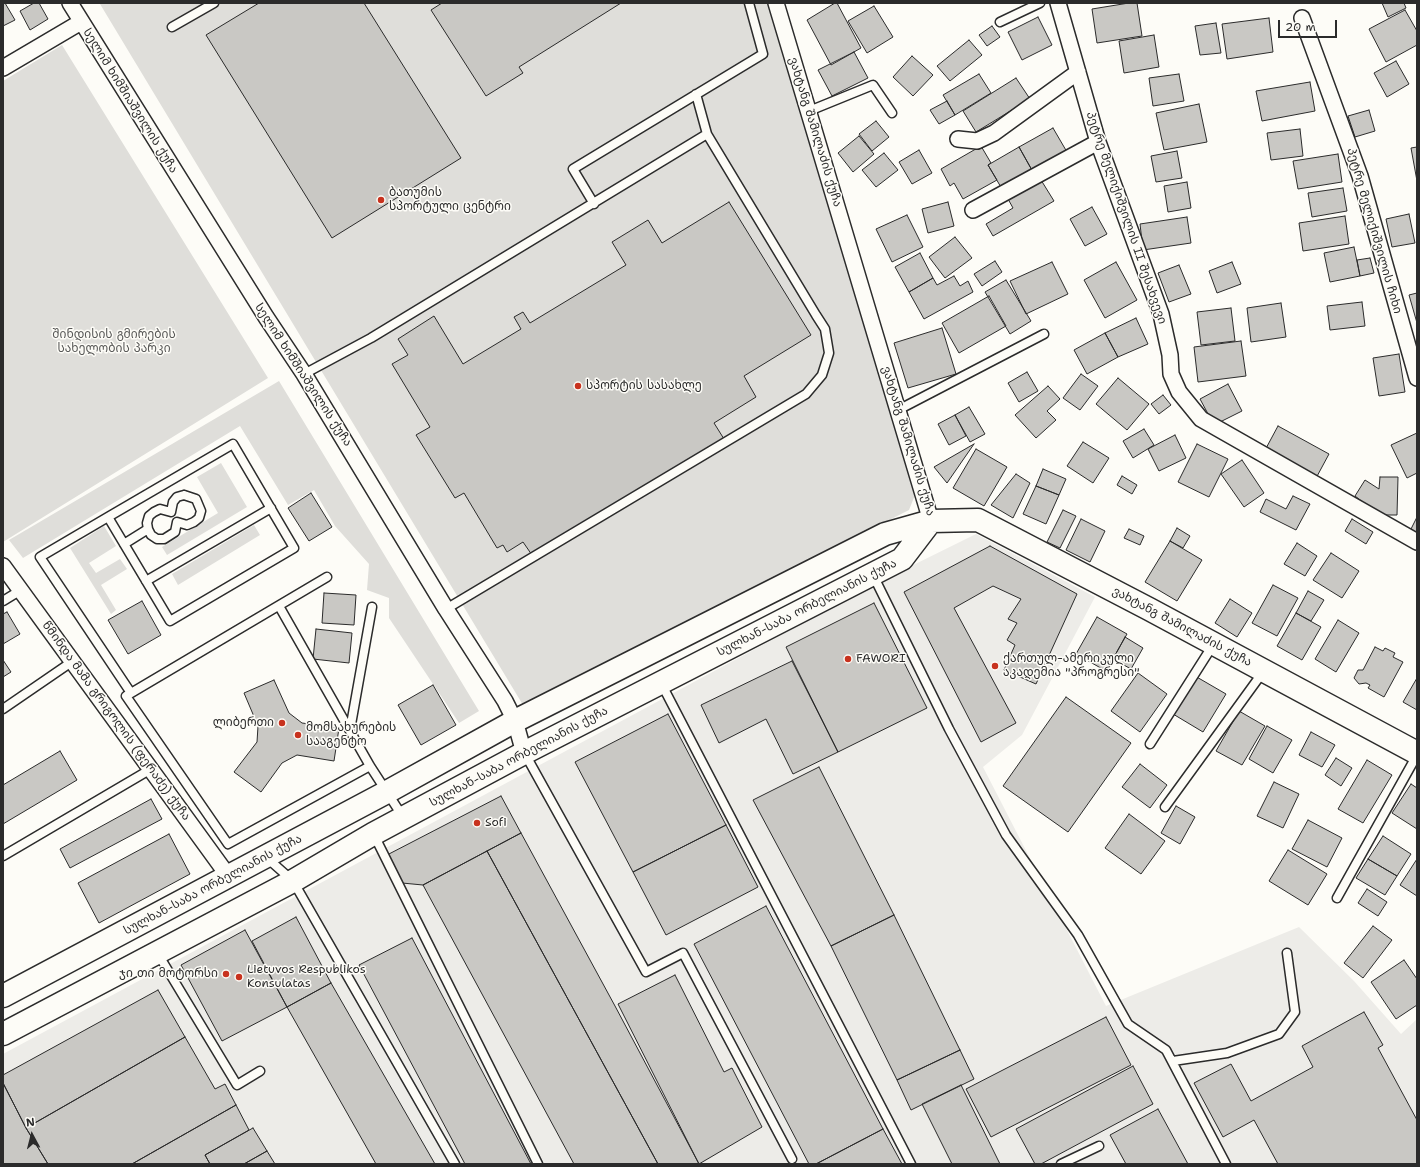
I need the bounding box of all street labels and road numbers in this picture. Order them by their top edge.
street label: სელიმ ხიმშიაშვილის ქუჩა [79,26,181,176]
street label: ვახტანგ შამილაძის ქუჩა [785,55,845,209]
street label: პეტრე მელიქიშვილის II შესახვევი [1083,110,1169,326]
street label: პეტრე მელიქიშვილის ჩიხი [1343,146,1405,316]
street label: სელიმ ხიმშიაშვილის ქუჩა [251,301,355,449]
street label: ვახტანგ შამილაძის ქუჩა [878,364,938,518]
street label: სულხან-საბა ორბელიანის ქუჩა [715,556,899,660]
street label: ვახტანგ შამილაძის ქუჩა [1110,584,1254,670]
street label: წმინდა მამა გრიგოლის (ფერაძე) ქუჩა [39,619,193,823]
street label: სულხან-საბა ორბელიანის ქუჩა [428,704,610,810]
street label: სულხან-საბა ორბელიანის ქუჩა [122,832,304,938]

